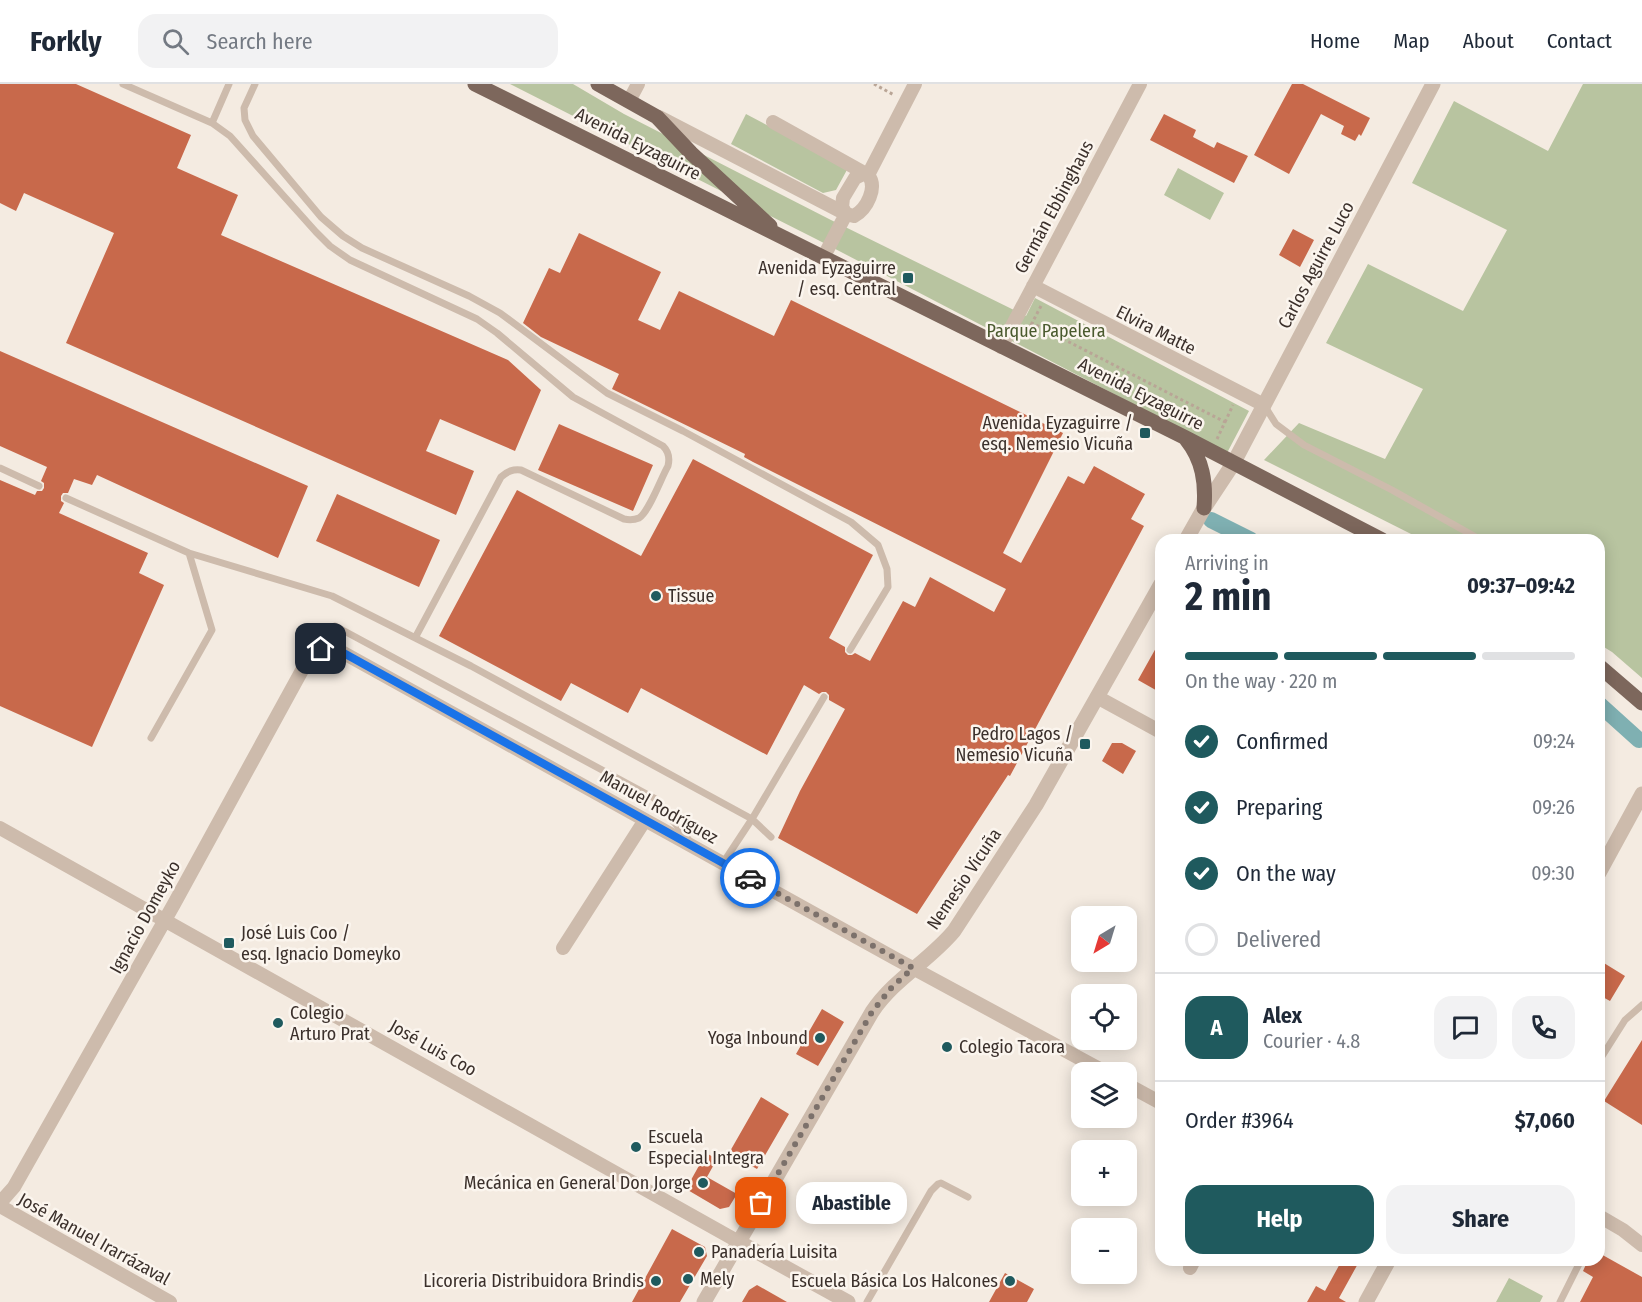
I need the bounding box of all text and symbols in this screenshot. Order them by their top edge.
search box [138,14,558,68]
text: Forkly [30,25,102,58]
icon: search [159,25,192,58]
text: Search here [207,28,313,55]
text: Home [1310,28,1360,54]
text: Map [1393,28,1430,54]
text: About [1463,28,1514,54]
text: Contact [1547,28,1612,54]
street label: Avenida Eyzaguirre [572,103,704,185]
street label: Germán Ebbinghaus [1010,137,1098,277]
street label: Carlos Aguirre Luco [1273,198,1359,332]
place label: Avenida Eyzaguirre / esq. Central [758,257,896,300]
marker: Avenida Eyzaguirre / esq. Central [901,271,915,285]
street label: Elvira Matte [1113,301,1199,359]
park label: Parque Papelera [986,320,1106,342]
street label: Avenida Eyzaguirre [1075,353,1207,435]
place label: Avenida Eyzaguirre / esq. Nemesio Vicuña [981,412,1133,455]
marker: Avenida Eyzaguirre / esq. Nemesio Vicuña [1138,426,1152,440]
text: Arriving in [1185,551,1269,575]
text: 09:37–09:42 [1467,572,1575,599]
text: 2 min [1185,574,1271,620]
place label: Tissue [668,585,714,607]
marker: Tissue [649,589,663,603]
pin [295,623,346,674]
icon: home [304,632,337,665]
text: On the way · 220 m [1185,669,1338,693]
place label: Pedro Lagos / Nemesio Vicuña [956,723,1073,766]
icon: check [1185,725,1218,758]
text: Confirmed [1236,728,1329,755]
text: 09:24 [1533,729,1575,753]
marker: Pedro Lagos / Nemesio Vicuña [1078,737,1092,751]
street label: Manuel Rodríguez [596,766,722,848]
icon: check [1185,791,1218,824]
text: Preparing [1236,794,1322,821]
text: 09:26 [1532,795,1575,819]
street label: Nemesio Vicuña [922,824,1006,934]
courier [720,848,780,908]
street label: Ignacio Domeyko [105,857,185,977]
icon: check [1185,857,1218,890]
text: On the way [1236,860,1336,887]
text: 09:30 [1531,861,1575,885]
icon: car [734,862,767,895]
north arrow [1071,906,1137,972]
map controls [1071,906,1137,1284]
place label: José Luis Coo / esq. Ignacio Domeyko [241,922,401,965]
text: Delivered [1236,926,1321,953]
marker: José Luis Coo / esq. Ignacio Domeyko [222,936,236,950]
button: locate [1071,984,1137,1050]
button: chat [1434,996,1497,1059]
button: phone [1512,996,1575,1059]
place label: Colegio Arturo Prat [290,1002,370,1045]
text: Alex [1263,1002,1302,1029]
text: A [1211,1014,1222,1041]
street label: José Luis Coo [385,1015,481,1081]
marker: Colegio Arturo Prat [271,1016,285,1030]
place label: Yoga Inbound [708,1027,808,1049]
text: Courier · 4.8 [1263,1029,1360,1053]
marker: Yoga Inbound [813,1031,827,1045]
place label: Colegio Tacora [959,1036,1065,1058]
marker: Colegio Tacora [940,1040,954,1054]
button: layers [1071,1062,1137,1128]
text: Order #3964 [1185,1107,1294,1134]
text: $7,060 [1515,1107,1575,1134]
place label: Escuela Especial Integra [648,1126,764,1169]
marker: Escuela Especial Integra [629,1140,643,1154]
button: + [1071,1140,1137,1206]
place label: Mecánica en General Don Jorge [464,1172,691,1194]
marker: Mecánica en General Don Jorge [696,1176,710,1190]
pin [735,1177,786,1228]
callout: Abastible [797,1182,908,1224]
button: Help [1185,1185,1374,1254]
button: Share [1386,1185,1575,1254]
icon: bag [744,1186,777,1219]
street label: José Manuel Irarrázaval [14,1188,174,1290]
text: Abastible [812,1191,891,1215]
button: − [1071,1218,1137,1284]
place label: Panadería Luisita [711,1241,838,1263]
marker: Panadería Luisita [692,1245,706,1259]
place label: Mely [700,1268,734,1290]
place label: Licoreria Distribuidora Brindis [423,1270,644,1292]
place label: Escuela Básica Los Halcones [791,1270,998,1292]
marker: Mely [681,1272,695,1286]
marker: Licoreria Distribuidora Brindis [649,1274,663,1288]
marker: Escuela Básica Los Halcones [1003,1274,1017,1288]

